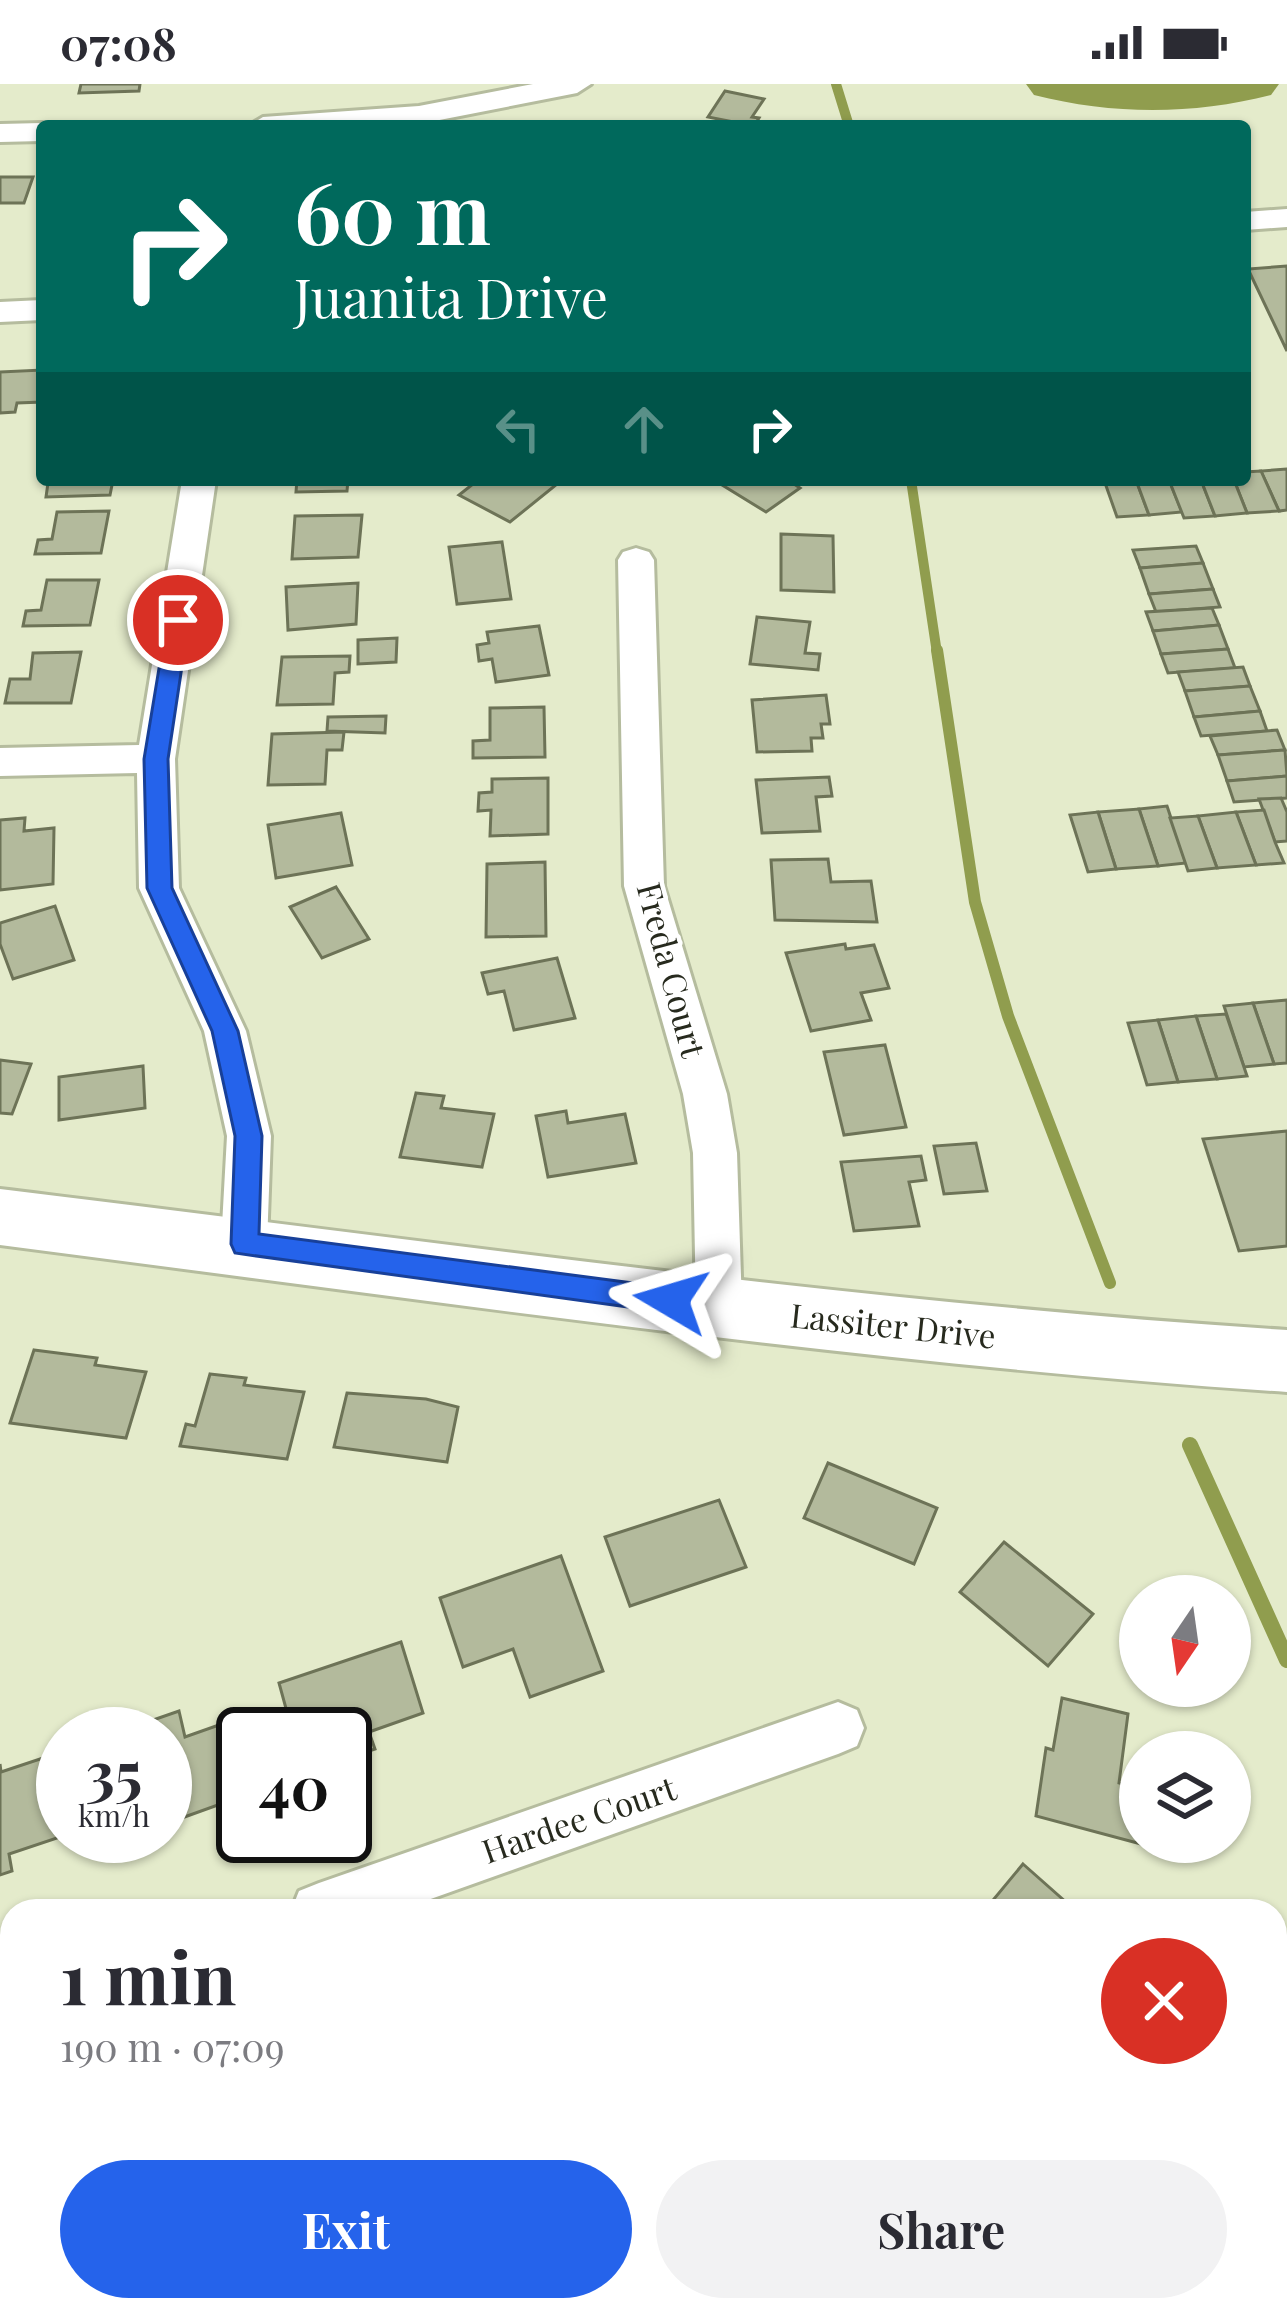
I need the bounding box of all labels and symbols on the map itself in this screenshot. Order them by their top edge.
pin [127,569,229,671]
street label: Freda Court [628,877,718,1063]
position arrow [608,1237,734,1363]
street label: Lassiter Drive [788,1291,998,1357]
north arrow [1119,1575,1251,1707]
speed limit sign: 40 [216,1707,372,1863]
street label: Hardee Court [476,1764,682,1872]

